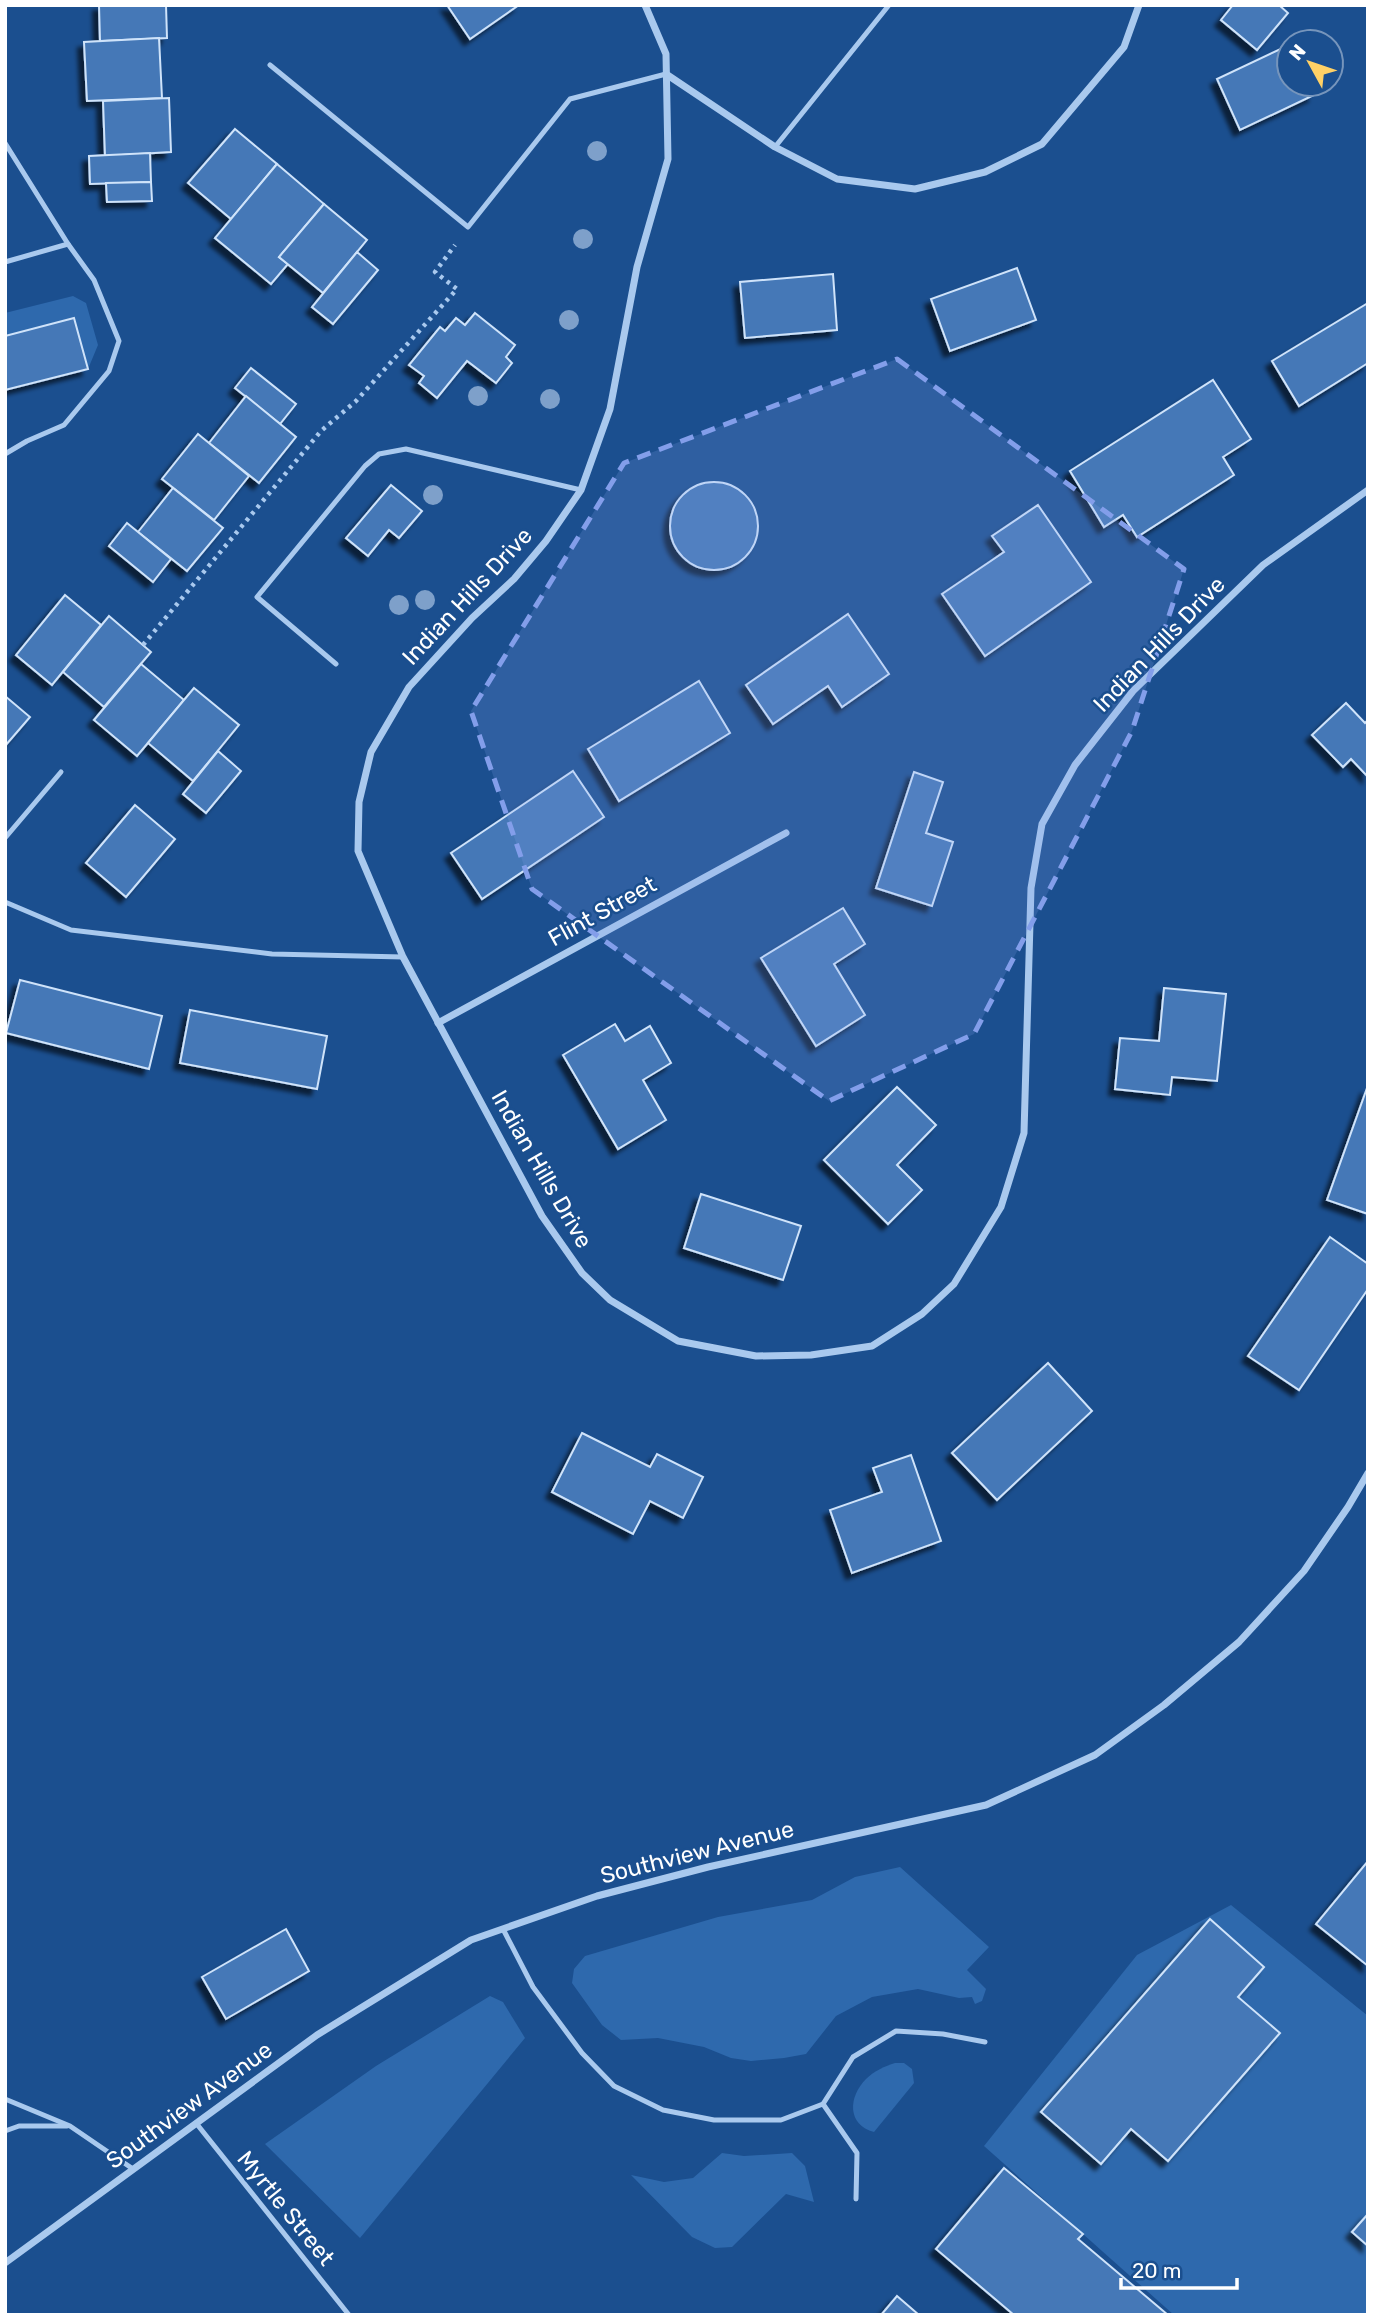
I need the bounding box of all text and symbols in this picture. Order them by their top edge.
north arrow [1275,28,1345,98]
text: N [1284,40,1311,65]
street label: Indian Hills Drive [396,521,538,671]
street label: Indian Hills Drive [1087,570,1231,718]
street label: Flint Street [543,870,661,952]
street label: Indian Hills Drive [485,1085,599,1253]
street label: Southview Avenue [597,1814,797,1890]
street label: Southview Avenue [101,2035,277,2175]
street label: Myrtle Street [231,2145,341,2271]
scale bar [1121,2246,1236,2290]
text: 20 m [1132,2258,1181,2283]

